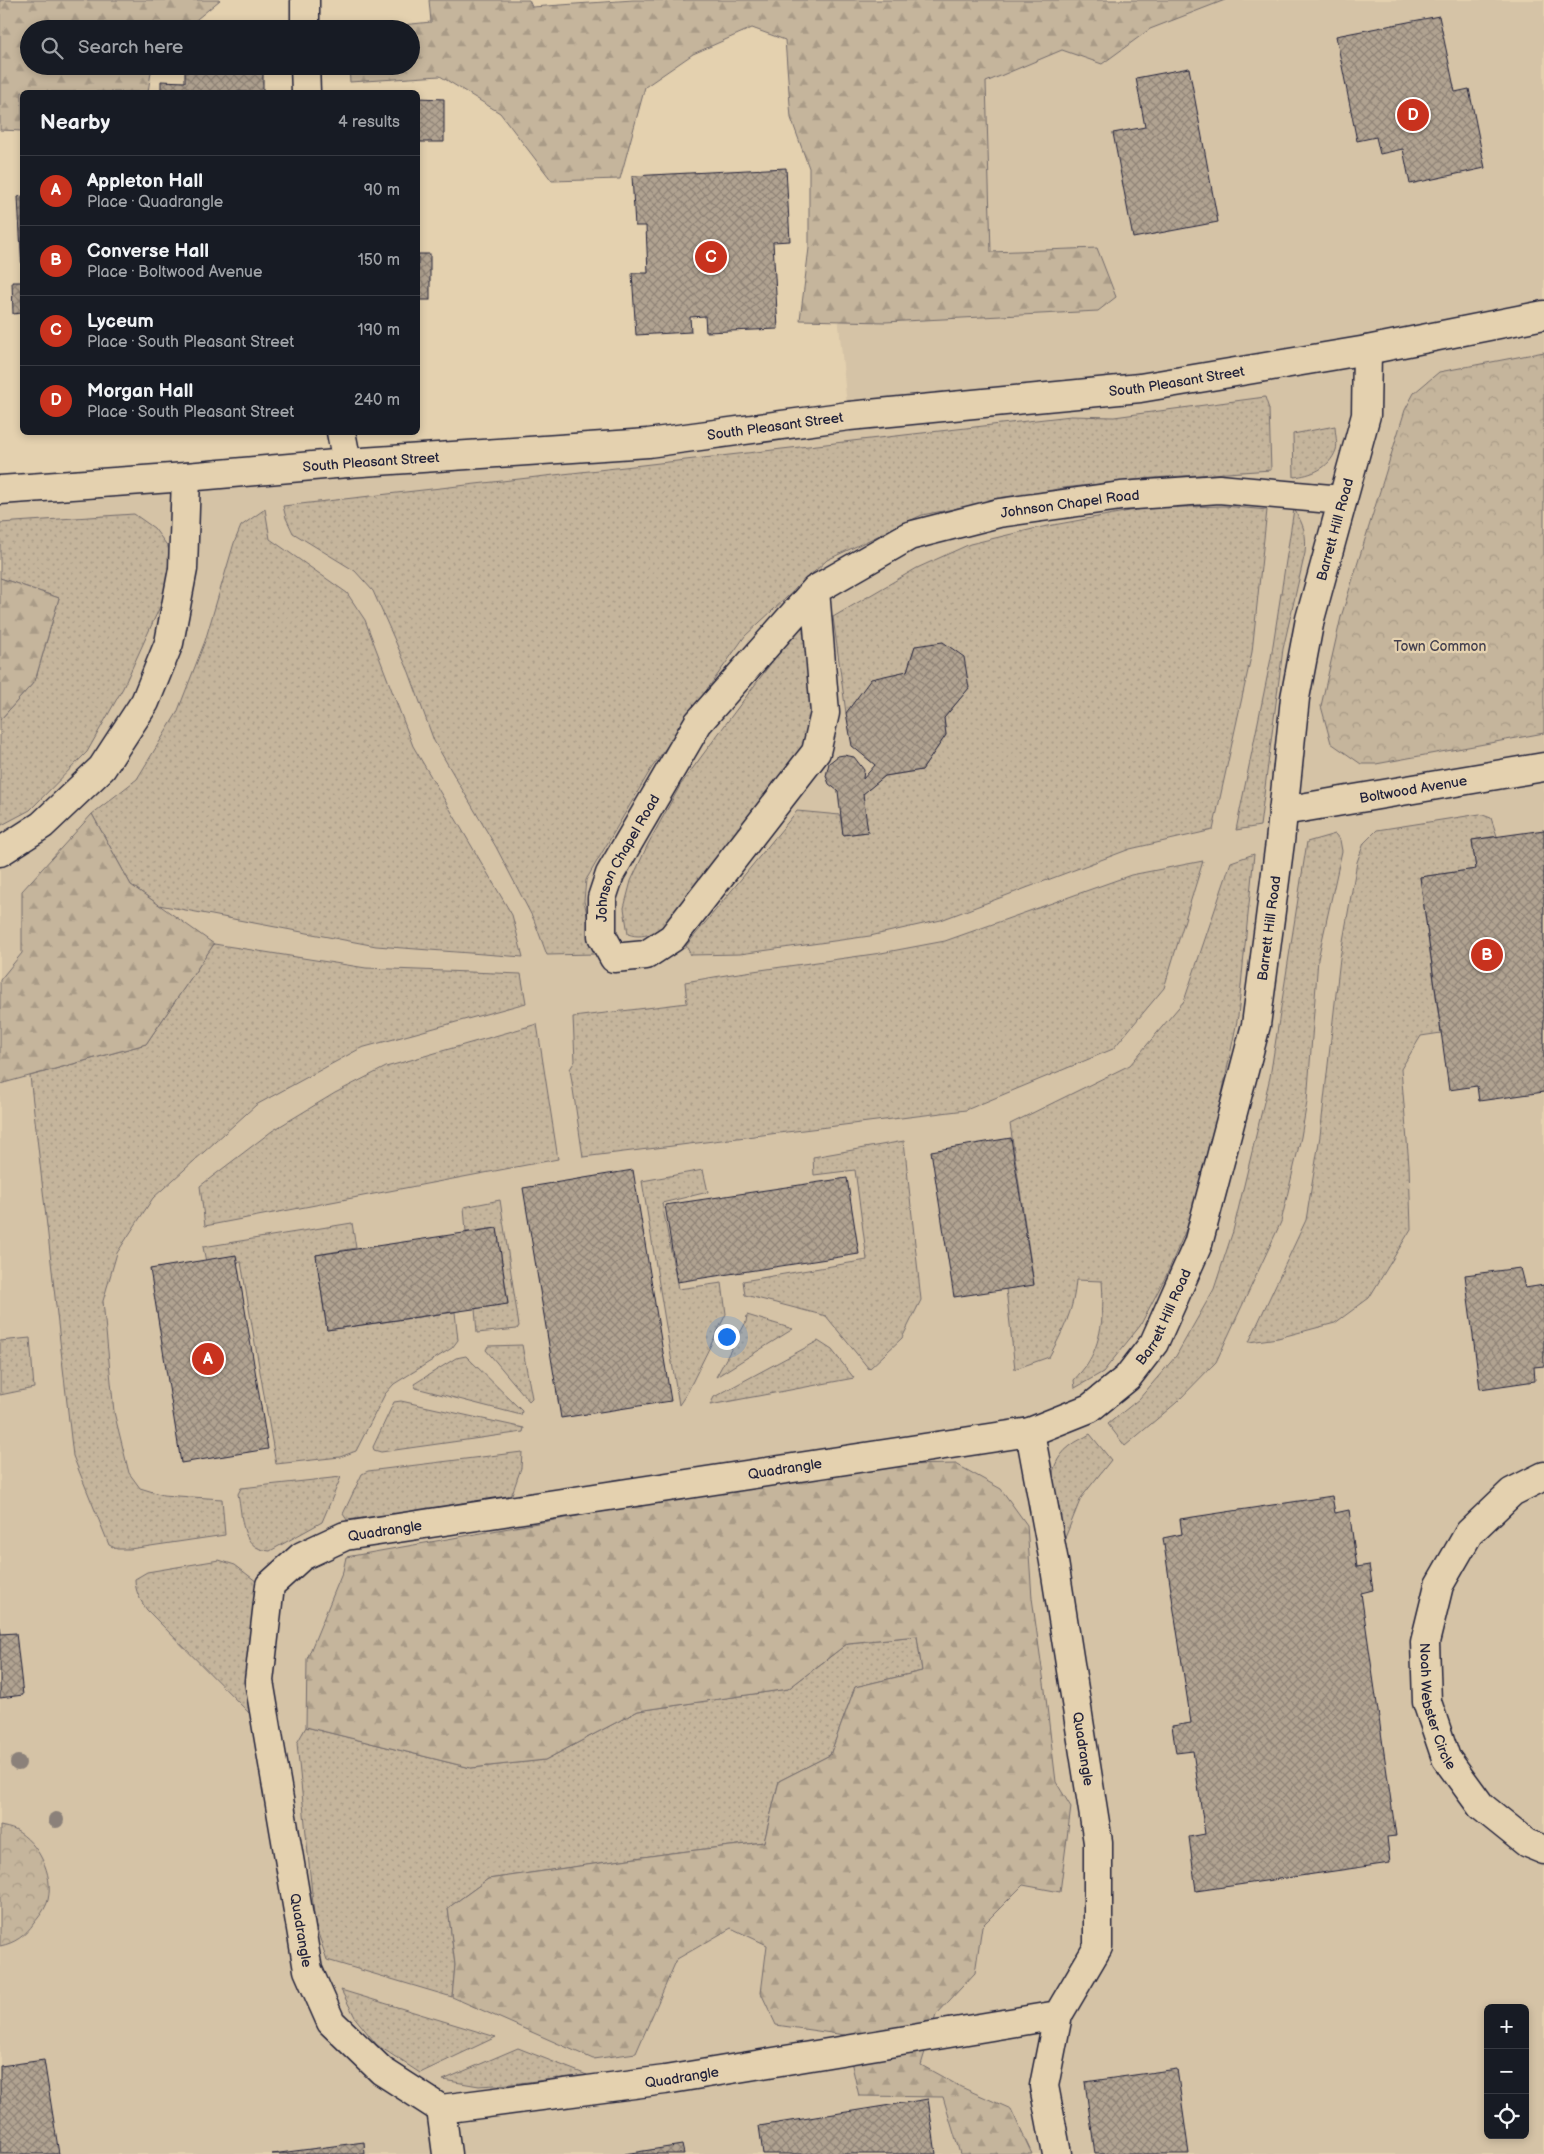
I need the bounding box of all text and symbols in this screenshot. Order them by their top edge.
search box [20,20,420,75]
icon: search [38,34,66,62]
text: Search here [78,36,183,59]
pin: D [1397,96,1429,134]
text: Nearby [40,110,110,135]
text: 4 results [338,113,400,132]
text: Appleton Hall [87,170,203,193]
text: A [51,181,61,200]
text: 90 m [364,181,400,200]
text: Place · Quadrangle [87,193,223,212]
pin: C [695,238,727,276]
text: Converse Hall [87,240,209,263]
text: B [50,251,62,270]
text: 150 m [358,251,400,270]
text: Place · Boltwood Avenue [87,263,263,282]
text: Lyceum [87,310,154,333]
text: C [50,321,62,340]
text: 190 m [358,321,400,340]
text: Place · South Pleasant Street [87,333,294,352]
street label: South Pleasant Street [1108,362,1246,399]
text: Morgan Hall [87,380,193,403]
text: D [50,391,62,410]
text: 240 m [354,391,400,410]
text: Place · South Pleasant Street [87,403,294,422]
street label: South Pleasant Street [706,408,845,443]
street label: South Pleasant Street [302,448,441,475]
street label: Barrett Hill Road [1312,476,1357,583]
street label: Johnson Chapel Road [999,486,1140,521]
park label: Town Common [1394,638,1486,655]
street label: Boltwood Avenue [1358,772,1468,807]
street label: Johnson Chapel Road [594,791,663,922]
street label: Barrett Hill Road [1253,875,1284,982]
pin: B [1471,936,1503,974]
street label: Barrett Hill Road [1132,1266,1194,1368]
your location [714,1324,740,1350]
pin: A [192,1340,224,1378]
street label: Quadrangle [747,1455,823,1483]
street label: Quadrangle [347,1517,423,1545]
street label: Noah Webster Circle [1417,1643,1460,1773]
street label: Quadrangle [1069,1711,1097,1787]
street label: Quadrangle [287,1892,316,1968]
map controls [1484,2004,1529,2139]
button: + [1484,2004,1529,2049]
button: − [1484,2049,1529,2094]
street label: Quadrangle [644,2063,720,2091]
button: locate [1484,2094,1529,2139]

